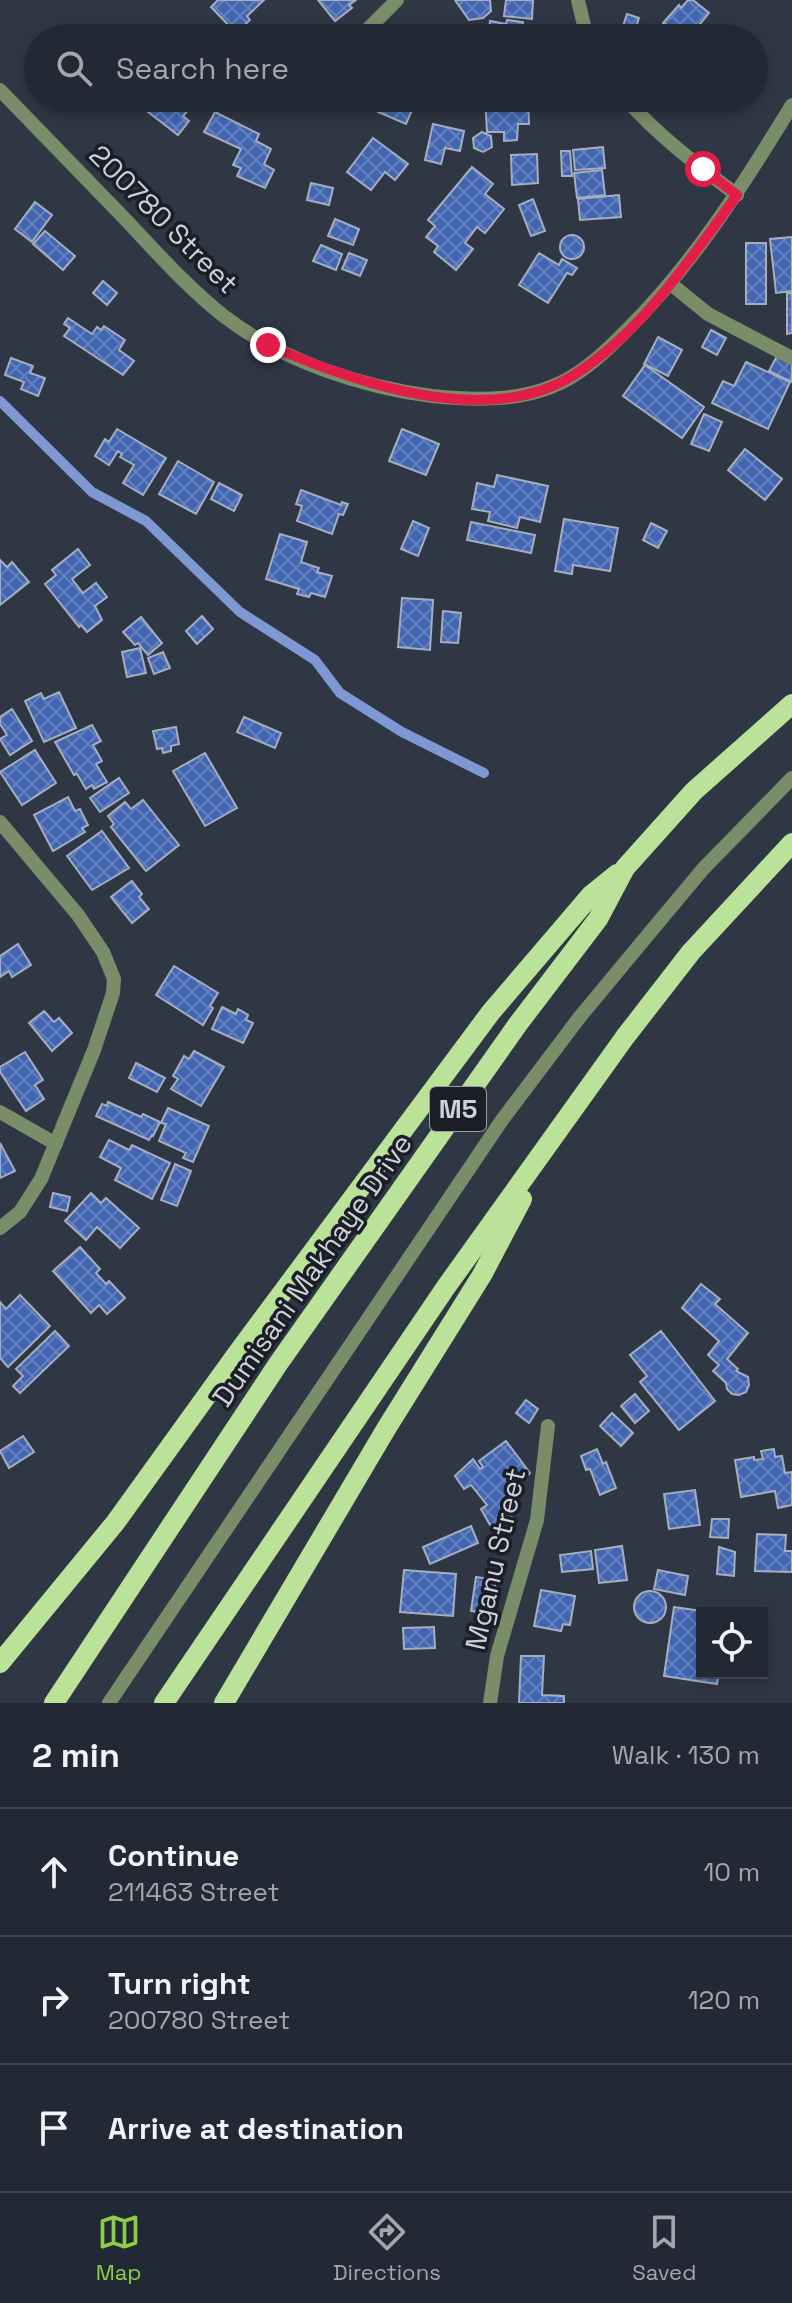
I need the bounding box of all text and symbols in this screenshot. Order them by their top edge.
search box [24,24,768,112]
icon: search [52,46,96,90]
text: Search here [116,49,289,88]
street label: 200780 Street [82,137,246,301]
route start [685,151,721,187]
route end [250,327,286,363]
road number: M5 [430,1087,486,1131]
street label: Dumisani Makhaye Drive [204,1127,420,1413]
street label: Mganu Street [457,1465,533,1653]
map controls [696,1607,768,1679]
button: locate [696,1607,768,1679]
text: 2 min [32,1734,120,1777]
text: Walk · 130 m [612,1738,760,1772]
text: Continue [108,1836,239,1875]
icon: ahead [32,1850,76,1894]
text: 10 m [703,1855,760,1889]
text: 211463 Street [108,1875,279,1909]
text: Turn right [108,1964,251,2003]
icon: right [32,1978,76,2022]
text: 120 m [688,1983,760,2017]
text: 200780 Street [108,2003,290,2037]
icon: arrive [32,2106,76,2150]
text: Arrive at destination [108,2109,404,2148]
tab: Map [96,2210,142,2286]
tab: Directions [333,2210,441,2286]
tab: Saved [632,2210,696,2286]

